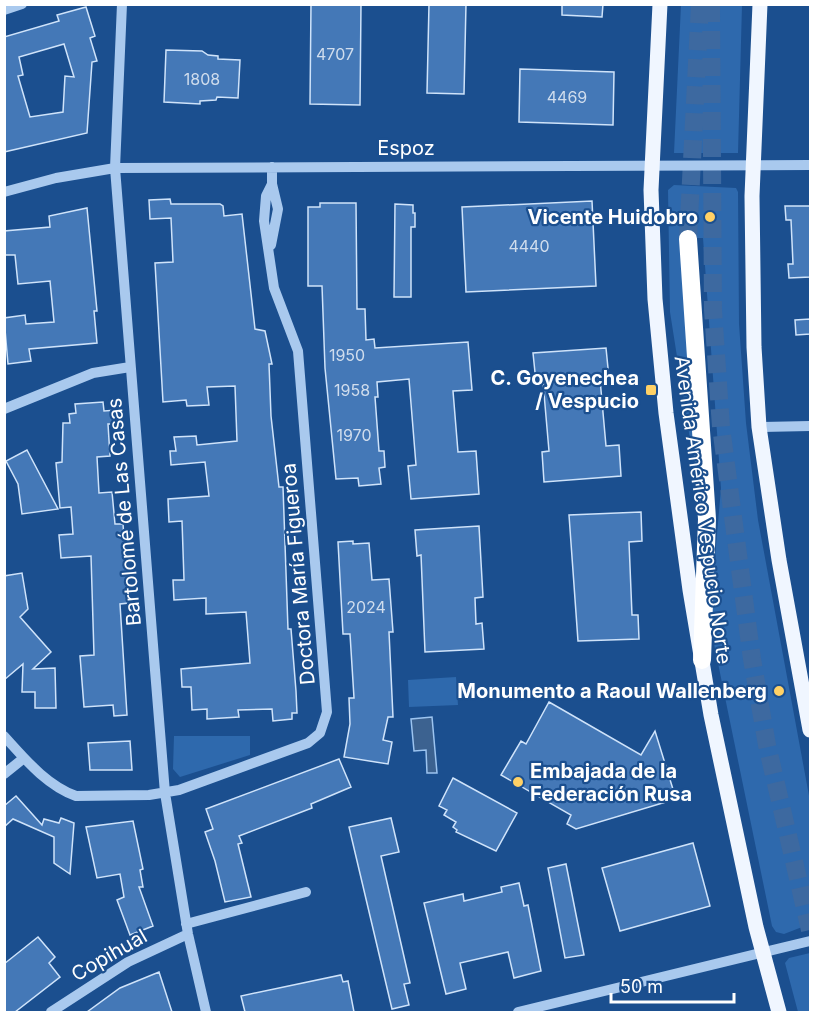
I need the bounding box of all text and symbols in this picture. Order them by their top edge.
house number: 4707 [316,44,354,64]
house number: 1808 [184,69,220,89]
house number: 4469 [547,87,587,107]
street label: Espoz [377,136,435,160]
place label: Vicente Huidobro [528,205,698,229]
marker: Vicente Huidobro [703,210,717,224]
house number: 4440 [508,236,550,256]
house number: 1950 [329,345,365,365]
street label: Avenida Américo Vespucio Norte [669,354,737,666]
place label: C. Goyenechea / Vespucio [491,366,639,413]
house number: 1958 [334,380,370,400]
marker: C. Goyenechea / Vespucio [644,383,658,397]
street label: Bartolomé de Las Casas [102,397,146,627]
house number: 1970 [336,425,372,445]
street label: Doctora María Figueroa [276,462,320,686]
house number: 2024 [346,597,386,617]
place label: Monumento a Raoul Wallenberg [457,679,767,703]
marker: Monumento a Raoul Wallenberg [772,684,786,698]
place label: Embajada de la Federación Rusa [530,759,692,806]
marker: Embajada de la Federación Rusa [511,775,525,789]
street label: Copihual [67,924,151,986]
scale bar [611,966,734,1004]
text: 50 m [620,976,663,997]

